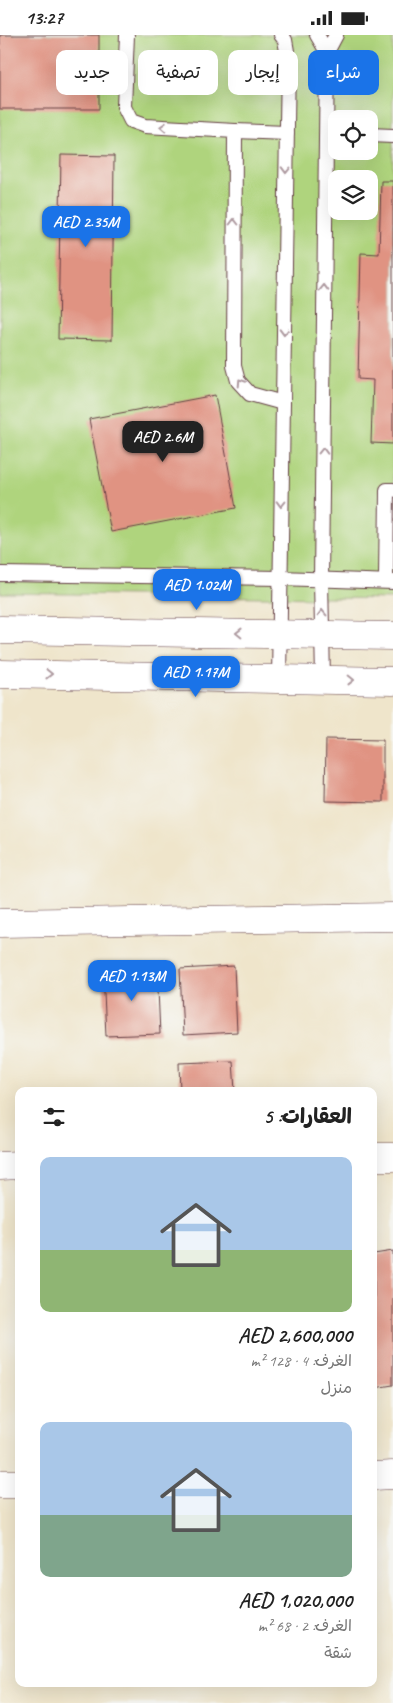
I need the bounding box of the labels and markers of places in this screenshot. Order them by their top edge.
pin: AED 2.35M [29,205,143,248]
pin: AED 2.6M [111,421,215,463]
pin: AED 1.02M [140,569,254,611]
pin: AED 1.17M [139,655,253,698]
pin: AED 1.13M [75,959,189,1002]

